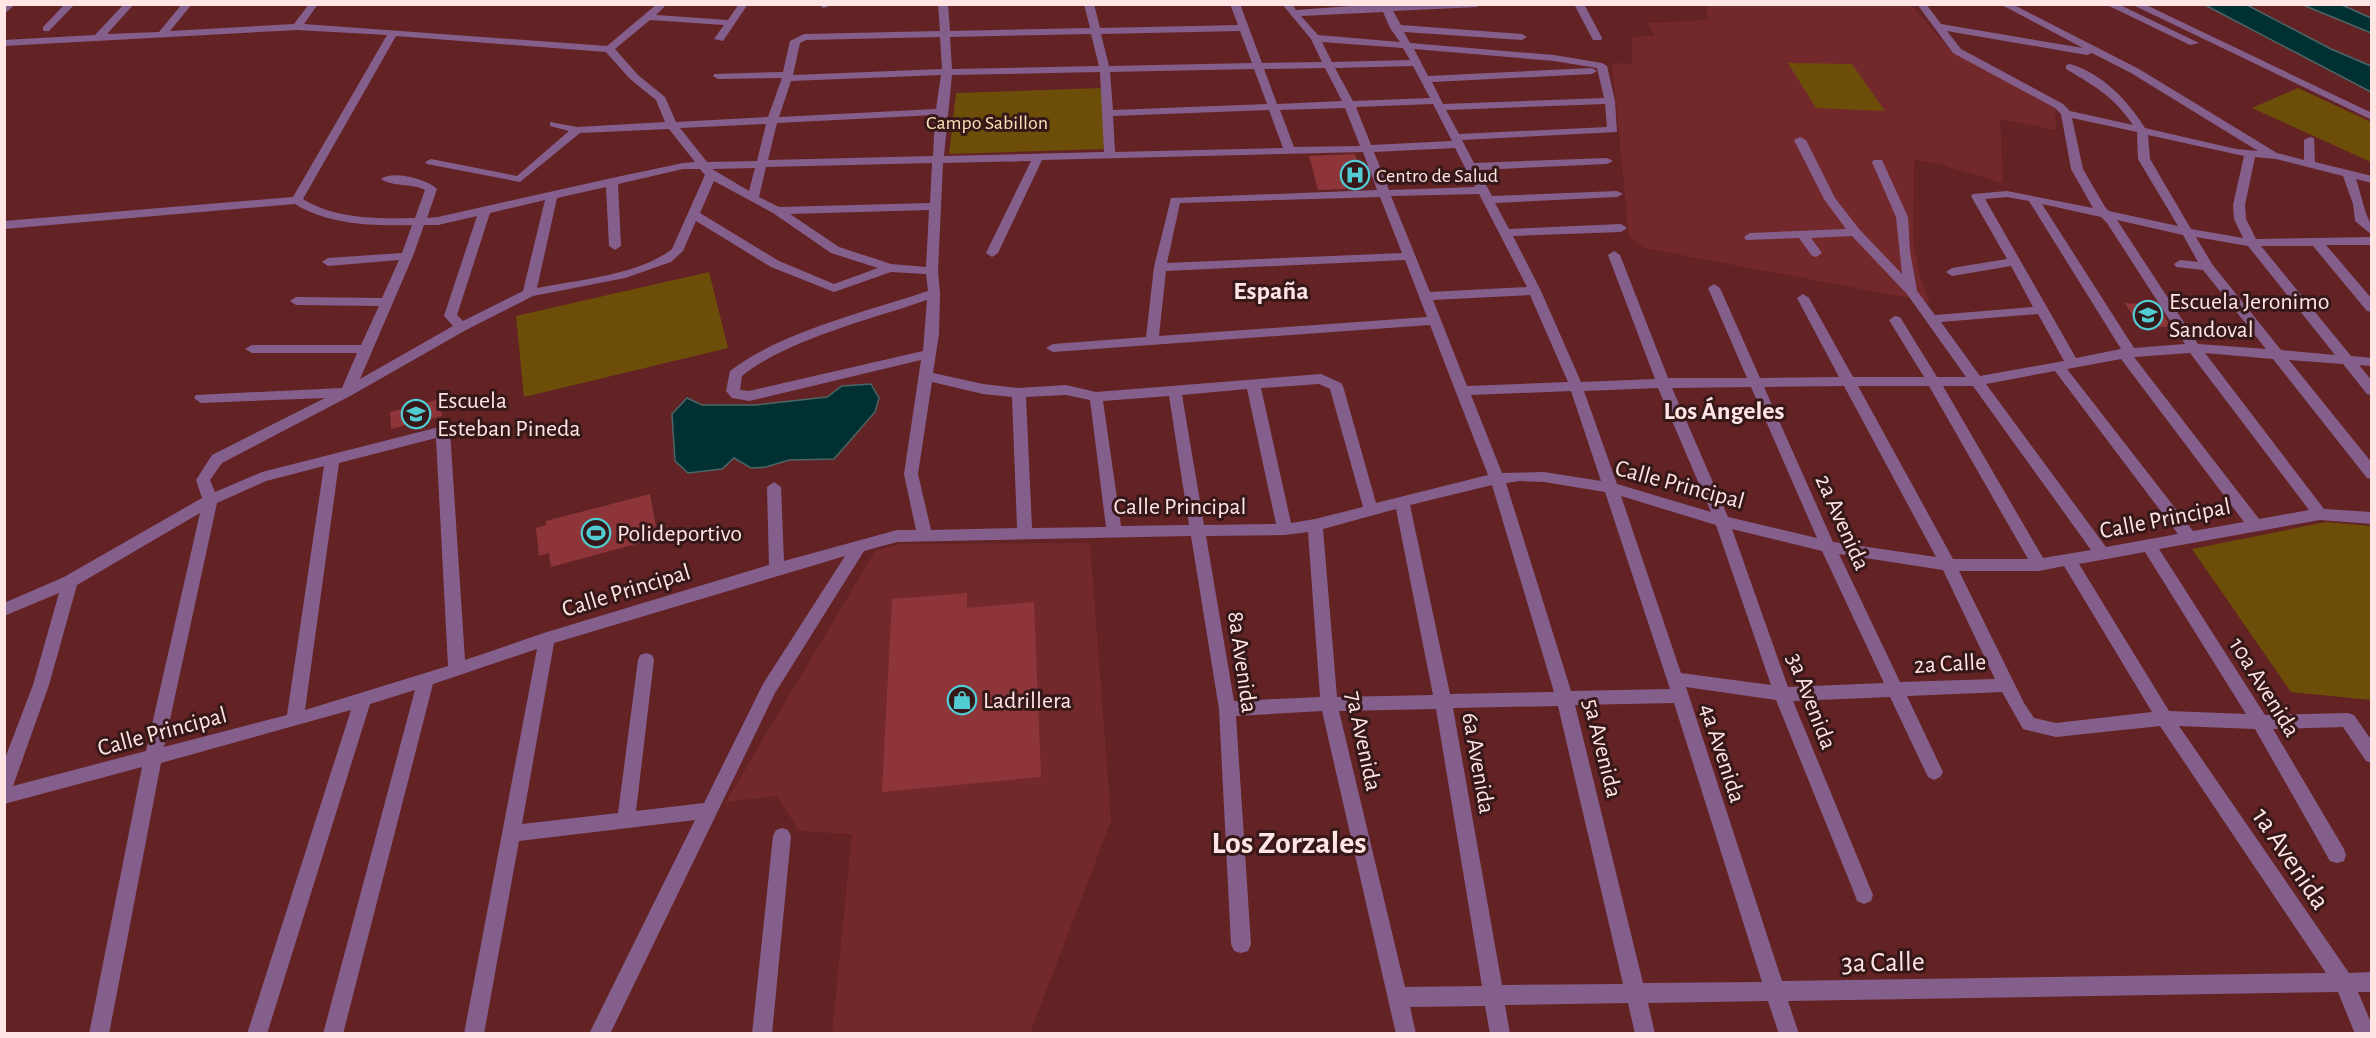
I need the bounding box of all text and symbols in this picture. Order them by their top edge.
park label: Campo Sabillon [926,113,1048,133]
hospital icon: Centro de Salud [1339,159,1371,191]
place label: Centro de Salud [1376,166,1498,186]
district label: España [1233,278,1309,304]
place label: Escuela Jeronimo Sandoval [2169,290,2329,342]
school or university icon: Escuela Jeronimo Sandoval [2132,299,2164,331]
place label: Escuela Esteban Pineda [437,389,581,441]
district label: Los Ángeles [1663,396,1785,424]
school or university icon: Escuela Esteban Pineda [400,398,432,430]
street label: Calle Principal [1612,456,1747,514]
street label: 2a Avenida [1810,471,1874,574]
street label: Calle Principal [1114,495,1246,519]
street label: Calle Principal [2098,495,2233,543]
sports icon: Polideportivo [580,517,612,549]
place label: Polideportivo [617,522,742,546]
street label: Calle Principal [559,560,693,622]
street label: 8a Avenida [1223,610,1261,715]
street label: 10a Avenida [2224,634,2304,741]
street label: 3a Avenida [1782,650,1840,753]
street label: 2a Calle [1913,650,1987,678]
shop icon: Ladrillera [946,684,978,716]
place label: Ladrillera [983,689,1072,713]
street label: 7a Avenida [1341,689,1385,793]
street label: 5a Avenida [1578,696,1626,800]
street label: 4a Avenida [1695,701,1749,806]
street label: Calle Principal [95,703,230,761]
street label: 6a Avenida [1457,711,1499,816]
street label: 1a Avenida [2246,803,2334,915]
district label: Los Zorzales [1211,827,1367,859]
street label: 3a Calle [1841,948,1925,978]

